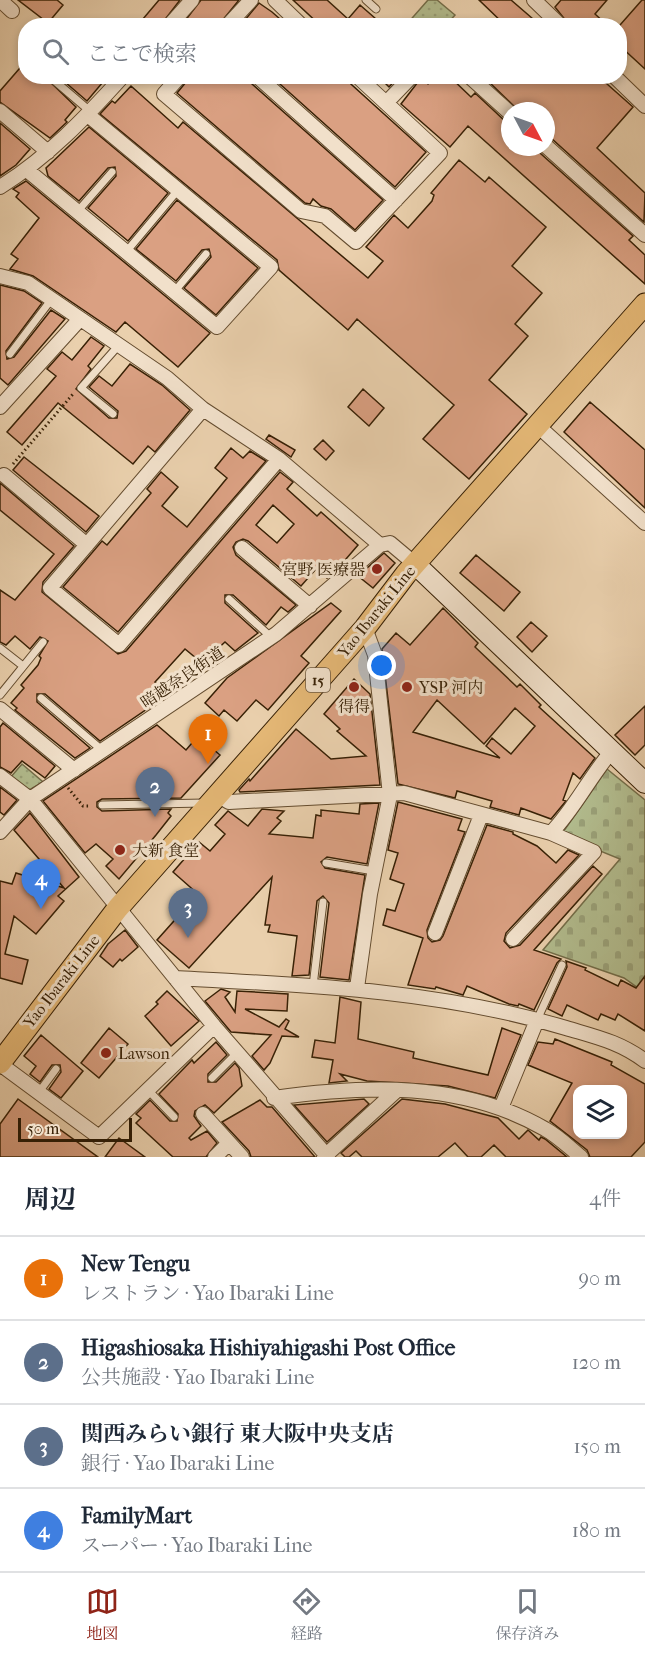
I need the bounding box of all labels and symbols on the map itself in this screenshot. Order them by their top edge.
north arrow [501,102,555,156]
place label: 宮野 医療器 [282,560,365,579]
street label: Yao Ibaraki Line [333,561,419,662]
marker: 宮野 医療器 [370,562,384,576]
street label: 暗越奈良街道 [137,643,227,712]
your location [367,651,396,680]
road number: 15 [306,668,330,692]
place label: YSP 河内 [418,678,483,697]
marker: 得得 [347,680,361,694]
marker: YSP 河内 [400,680,414,694]
place label: 得得 [338,697,370,716]
pin: 1 [188,714,228,764]
pin: 2 [136,768,174,817]
place label: 大新 食堂 [132,841,199,860]
marker: 大新 食堂 [113,843,127,857]
pin: 4 [22,860,60,909]
pin: 3 [168,888,207,938]
street label: Yao Ibaraki Line [19,931,104,1032]
place label: Lawson [118,1044,171,1063]
marker: Lawson [99,1046,113,1060]
scale bar [18,1115,132,1142]

